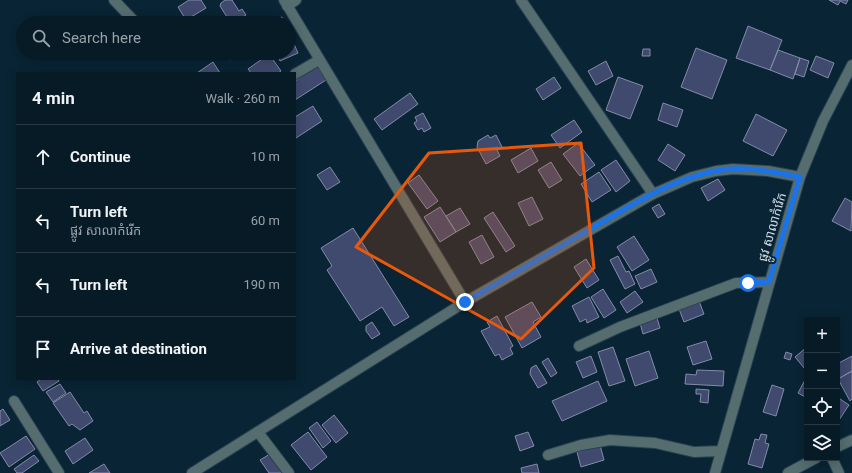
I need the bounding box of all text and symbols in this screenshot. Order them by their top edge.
search box [16,16,296,60]
icon: search [30,27,52,49]
text: Search here [62,29,141,47]
text: 4 min [32,88,75,108]
text: Walk · 260 m [205,91,280,106]
icon: ahead [32,146,54,168]
text: Continue [70,148,131,166]
text: 10 m [251,149,280,164]
street label: ផ្លូវ សាលាកំរើក [755,191,793,264]
text: Turn left [70,203,127,221]
icon: left [32,210,54,232]
text: 60 m [251,213,280,228]
text: ផ្លូវ សាលាកំរើក [70,223,141,238]
icon: left [32,274,54,296]
route start [739,274,757,292]
text: Turn left [70,276,127,294]
text: 190 m [243,277,280,292]
route end [456,293,474,311]
map controls [804,317,840,461]
button: + [804,317,840,353]
icon: arrive [32,338,54,360]
text: Arrive at destination [70,340,207,358]
button: − [804,353,840,389]
button: locate [804,389,840,425]
button: layers [804,425,840,461]

